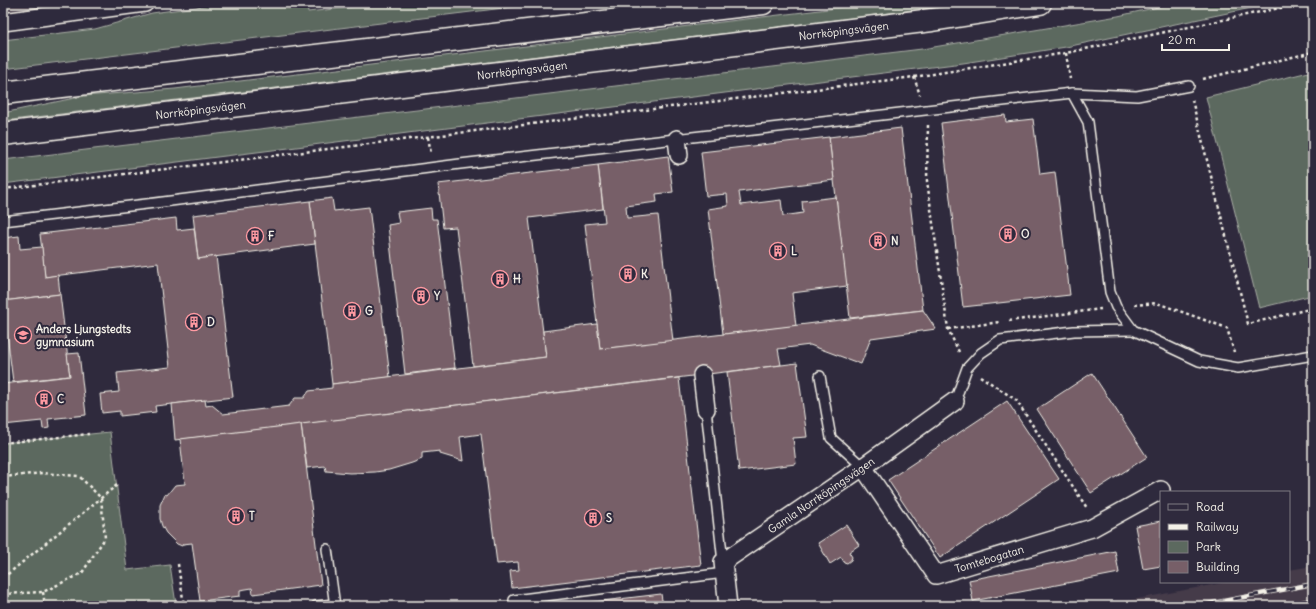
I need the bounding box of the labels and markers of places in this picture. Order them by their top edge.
building icon: O [998,224,1018,244]
building icon: F [245,226,265,246]
place label: O [1021,227,1030,241]
place label: F [268,229,275,243]
building icon: N [868,231,888,251]
place label: N [891,234,899,248]
building icon: L [768,241,788,261]
place label: L [791,244,797,258]
building icon: K [618,264,638,284]
place label: K [641,267,648,281]
building icon: H [490,269,510,289]
place label: H [513,272,521,286]
building icon: Y [411,286,431,306]
place label: Y [433,289,441,303]
building icon: G [342,301,362,321]
place label: G [365,304,373,318]
building icon: D [184,312,204,332]
place label: D [207,315,215,329]
place label: Anders Ljungstedts gymnasium [36,322,131,350]
school or university icon: Anders Ljungstedts gymnasium [13,325,33,345]
building icon: C [34,389,54,409]
place label: C [57,392,65,406]
building icon: T [226,506,246,526]
building icon: S [583,508,603,528]
place label: T [249,509,255,523]
place label: S [606,511,612,525]

